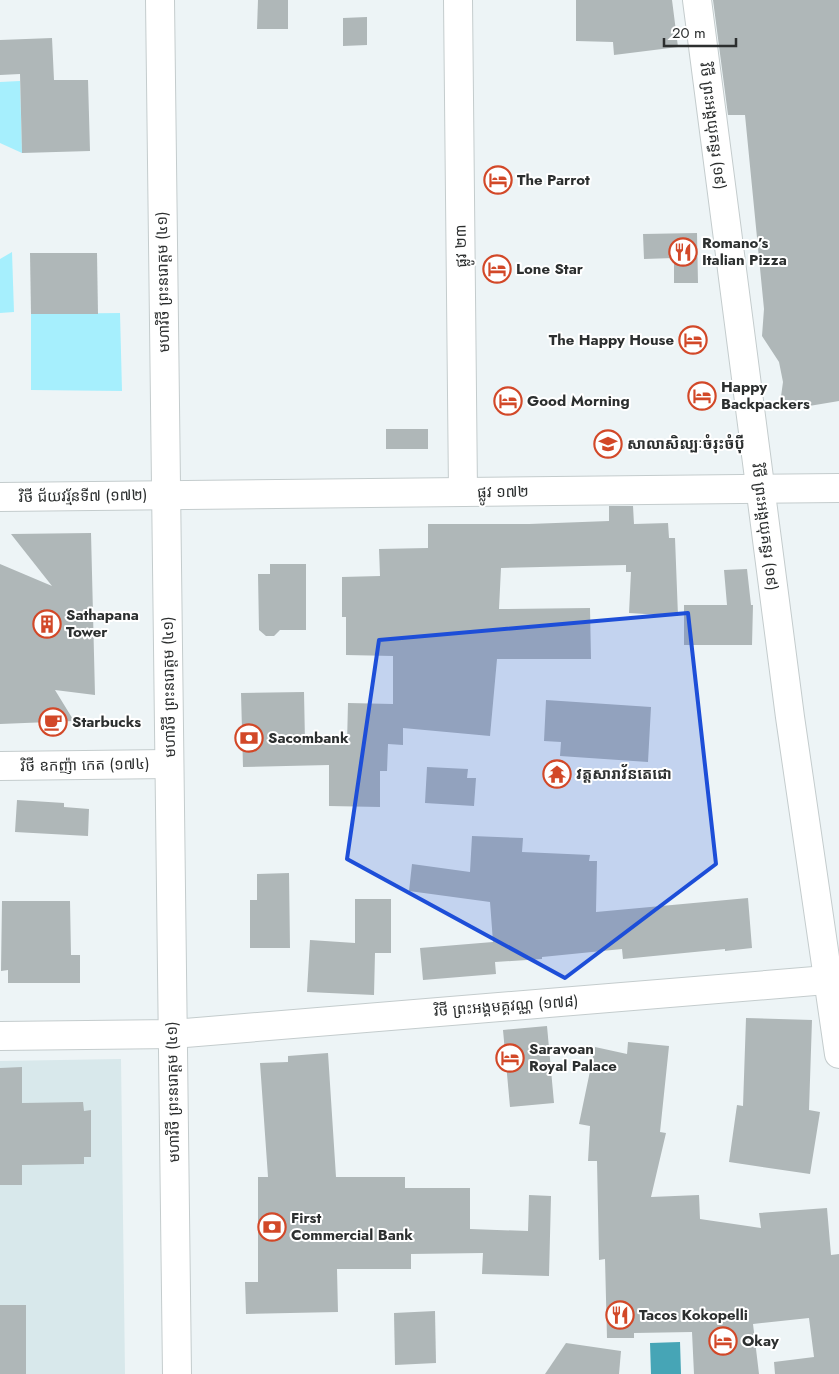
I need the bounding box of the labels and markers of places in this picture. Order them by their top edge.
hotel icon: The Parrot [483,165,513,195]
place label: The Parrot [517,169,590,191]
place label: Romano’s Italian Pizza [702,232,787,271]
restaurant icon: Romano’s Italian Pizza [668,237,698,267]
hotel icon: Lone Star [482,254,512,284]
place label: Lone Star [516,258,584,280]
hotel icon: The Happy House [678,325,708,355]
place label: The Happy House [549,329,674,351]
place label: Happy Backpackers [721,376,810,415]
hotel icon: Happy Backpackers [687,381,717,411]
hotel icon: Good Morning [493,386,523,416]
place label: Good Morning [527,390,630,412]
school or university icon: សាលាសិល្បៈចំរុះចំប៉ី [593,429,623,459]
place label: សាលាសិល្បៈចំរុះចំប៉ី [627,433,745,455]
place label: Sathapana Tower [66,604,139,643]
building icon: Sathapana Tower [32,609,62,639]
cafe icon: Starbucks [38,707,68,737]
place label: Starbucks [72,711,141,733]
bank icon: Sacombank [234,723,264,753]
place label: Sacombank [268,727,349,749]
temple icon: វត្តសារាវ័នតេជោ [542,759,572,789]
place label: វត្តសារាវ័នតេជោ [576,763,672,785]
place label: Saravoan Royal Palace [529,1038,617,1077]
hotel icon: Saravoan Royal Palace [495,1043,525,1073]
place label: First Commercial Bank [291,1207,413,1246]
bank icon: First Commercial Bank [257,1212,287,1242]
restaurant icon: Tacos Kokopelli [605,1300,635,1330]
place label: Tacos Kokopelli [639,1304,748,1326]
hotel icon: Okay [708,1326,738,1356]
place label: Okay [742,1330,779,1352]

